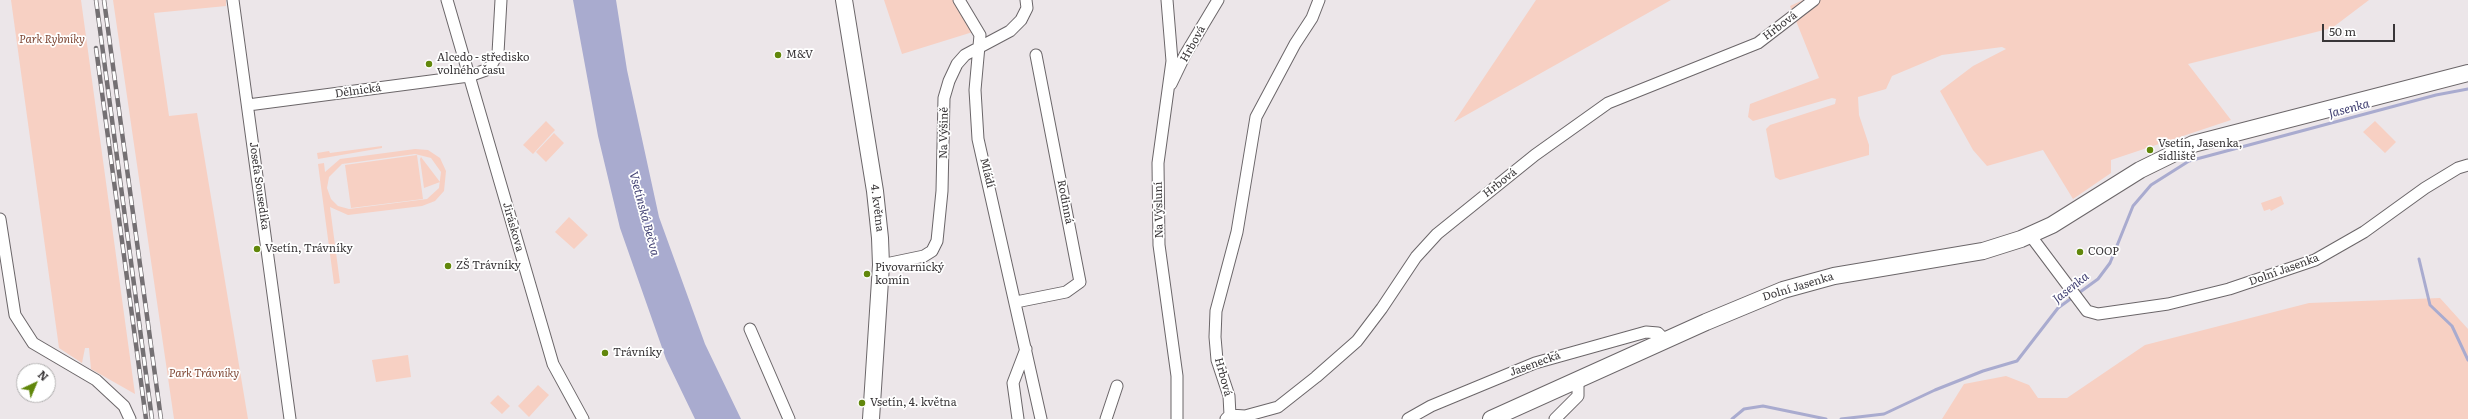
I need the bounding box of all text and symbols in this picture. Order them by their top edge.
street label: Hrbová [1760,9,1800,43]
scale bar [2324,16,2397,42]
text: 50 m [2329,22,2356,40]
street label: Hrbová [1178,24,1208,64]
park label: Park Rybníky [19,33,85,47]
place label: M&V [786,48,813,62]
marker: M&V [773,50,783,60]
place label: Alcedo - středisko volného času [437,51,529,77]
marker: Alcedo - středisko volného času [424,59,434,69]
street label: Dělnická [334,81,382,101]
water label: Jasenka [2327,97,2371,121]
street label: Na Výšině [937,107,951,159]
place label: Vsetín, Jasenka, sídliště [2158,137,2242,163]
street label: Josefa Sousedíka [246,141,272,231]
marker: Vsetín, Jasenka, sídliště [2145,145,2155,155]
street label: Mládí [977,157,997,189]
street label: Hrbová [1480,166,1520,200]
water label: Vsetínská Bečva [626,170,662,258]
street label: Rodinná [1054,179,1076,225]
street label: Na Výsluní [1152,182,1166,238]
street label: 4. května [868,183,886,233]
street label: Jiráskova [500,201,526,253]
place label: Vsetín, Trávníky [265,242,353,256]
marker: Vsetín, Trávníky [252,244,262,254]
place label: COOP [2088,245,2119,259]
marker: COOP [2075,247,2085,257]
street label: Dolní Jasenka [2247,251,2321,289]
place label: ZŠ Trávníky [456,259,521,273]
marker: ZŠ Trávníky [443,261,453,271]
place label: Pivovarnický komín [875,261,944,287]
marker: Pivovarnický komín [862,269,872,279]
water label: Jasenka [2050,269,2092,307]
street label: Dolní Jasenka [1761,270,1835,304]
place label: Trávníky [613,346,662,360]
marker: Trávníky [600,348,610,358]
street label: Jasenecká [1508,349,1562,379]
street label: Hrbová [1212,356,1234,398]
north arrow [16,363,56,403]
text: N [35,366,53,384]
park label: Park Trávníky [169,367,239,381]
place label: Vsetín, 4. května [870,396,957,410]
marker: Vsetín, 4. května [857,398,867,408]

